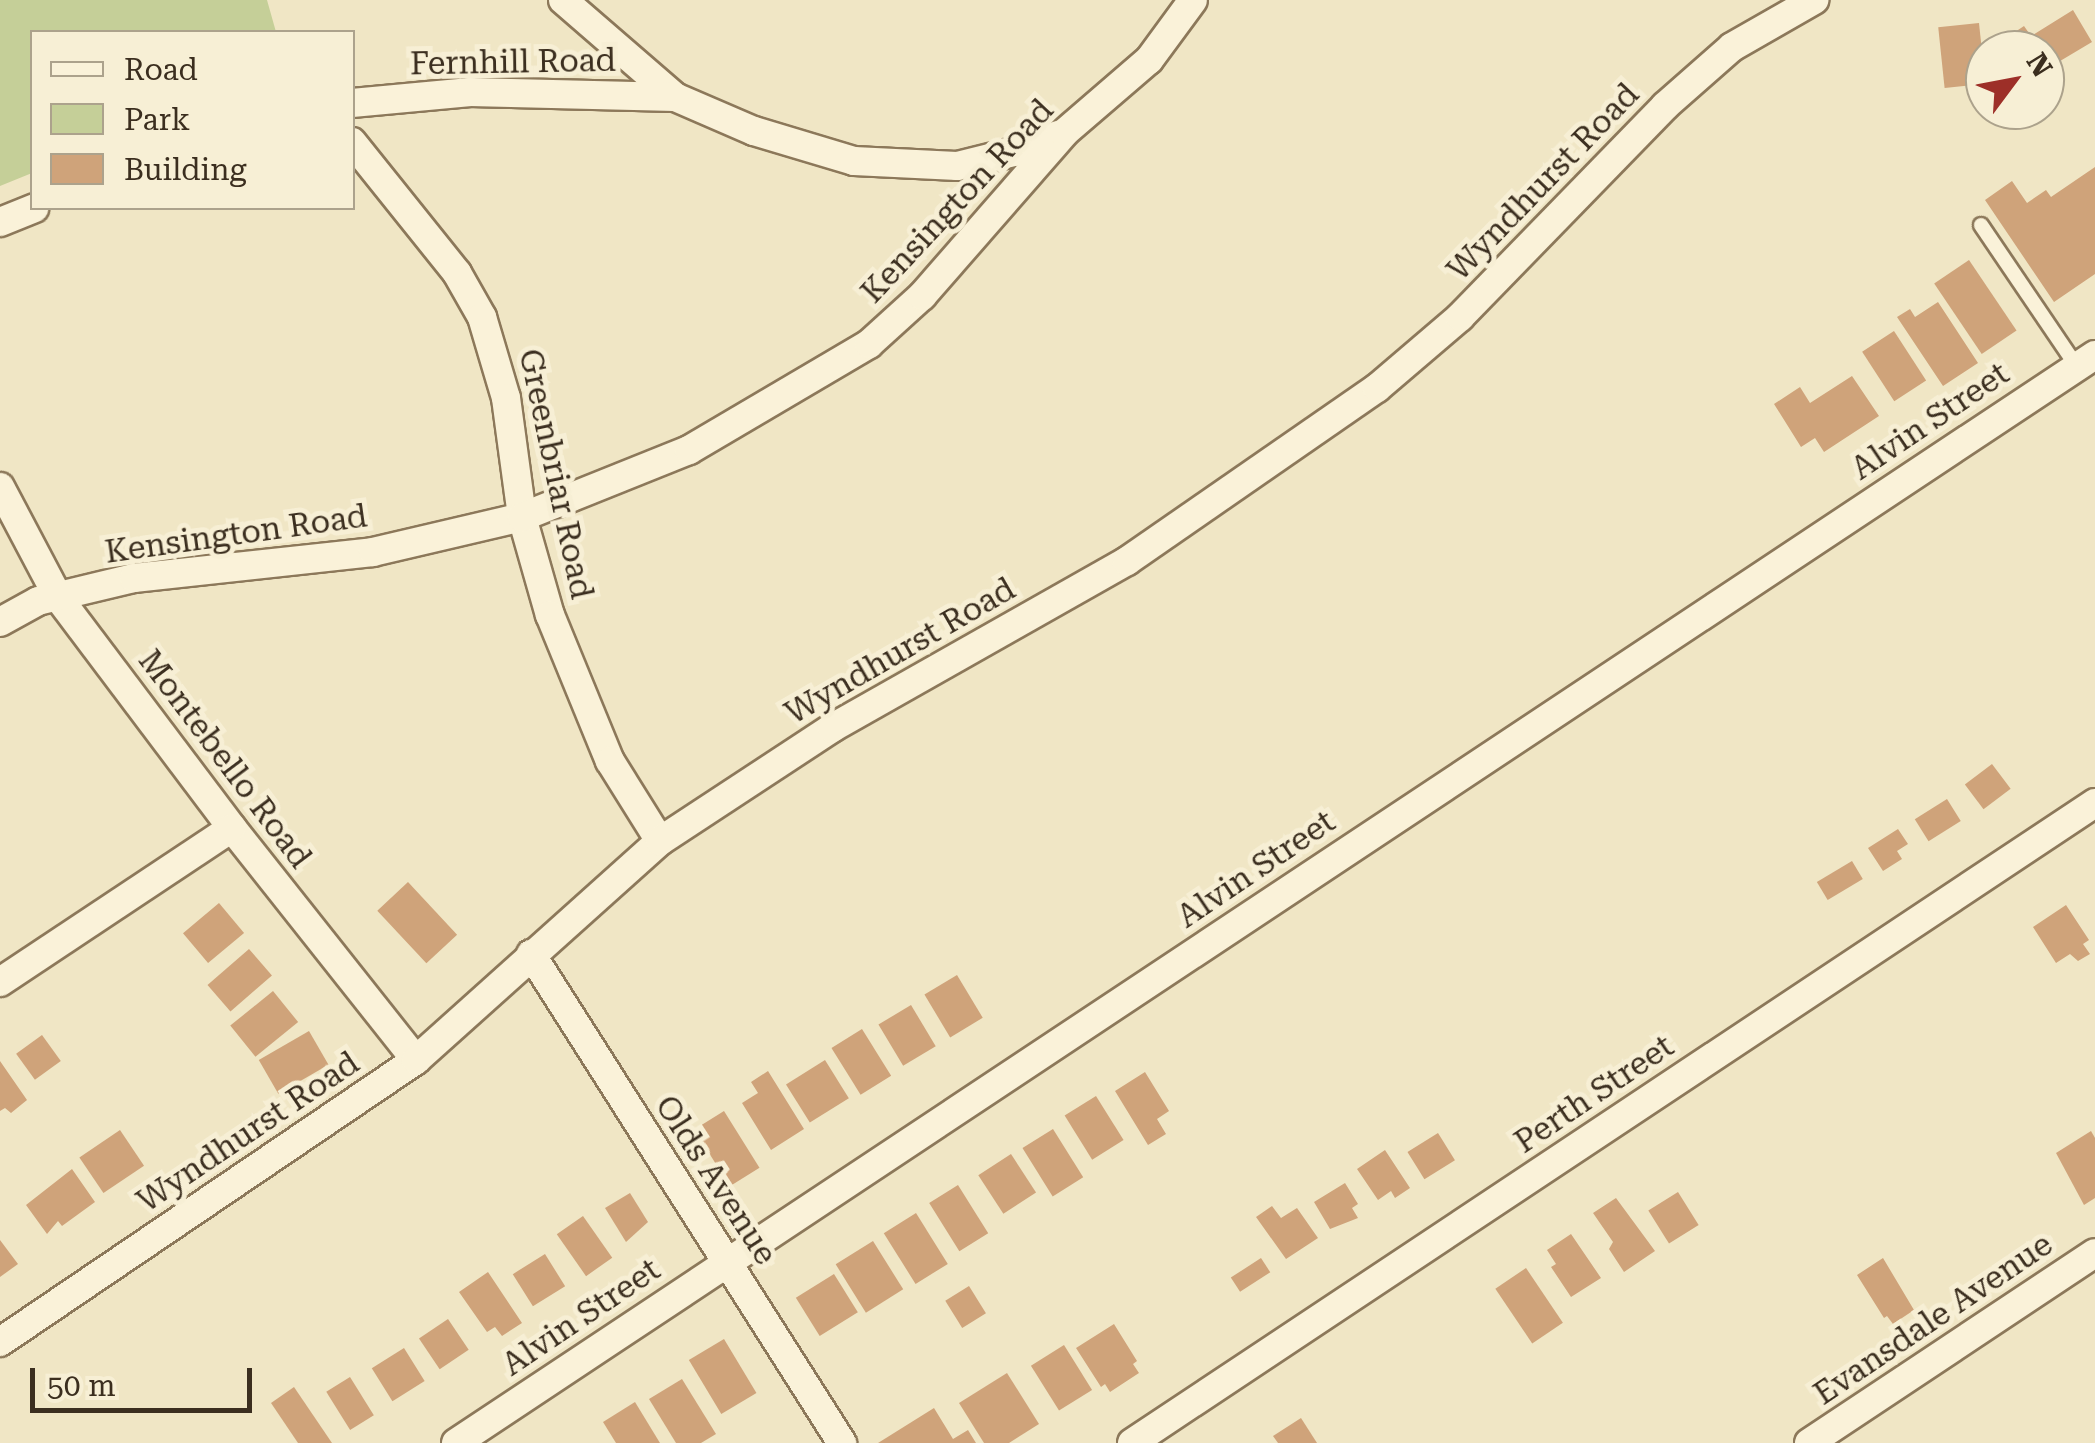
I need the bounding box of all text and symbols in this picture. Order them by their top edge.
legend [30,30,355,210]
north arrow [1965,30,2065,130]
street label: Fernhill Road [410,41,616,83]
text: N [2019,47,2059,83]
text: Road [124,52,198,87]
street label: Wyndhurst Road [1439,75,1647,289]
street label: Kensington Road [853,91,1061,311]
text: Park [124,102,190,137]
text: Building [124,152,247,187]
street label: Greenbriar Road [511,346,601,602]
street label: Alvin Street [1844,354,2016,488]
street label: Kensington Road [103,497,369,571]
street label: Wyndhurst Road [778,570,1022,732]
street label: Montebello Road [130,642,320,876]
street label: Alvin Street [1170,802,1342,936]
street label: Perth Street [1507,1027,1681,1161]
street label: Wyndhurst Road [130,1044,366,1220]
street label: Olds Avenue [647,1088,785,1272]
street label: Evansdale Avenue [1807,1225,2059,1413]
street label: Alvin Street [495,1250,667,1384]
scale bar [35,1348,258,1410]
text: 50 m [47,1368,116,1403]

